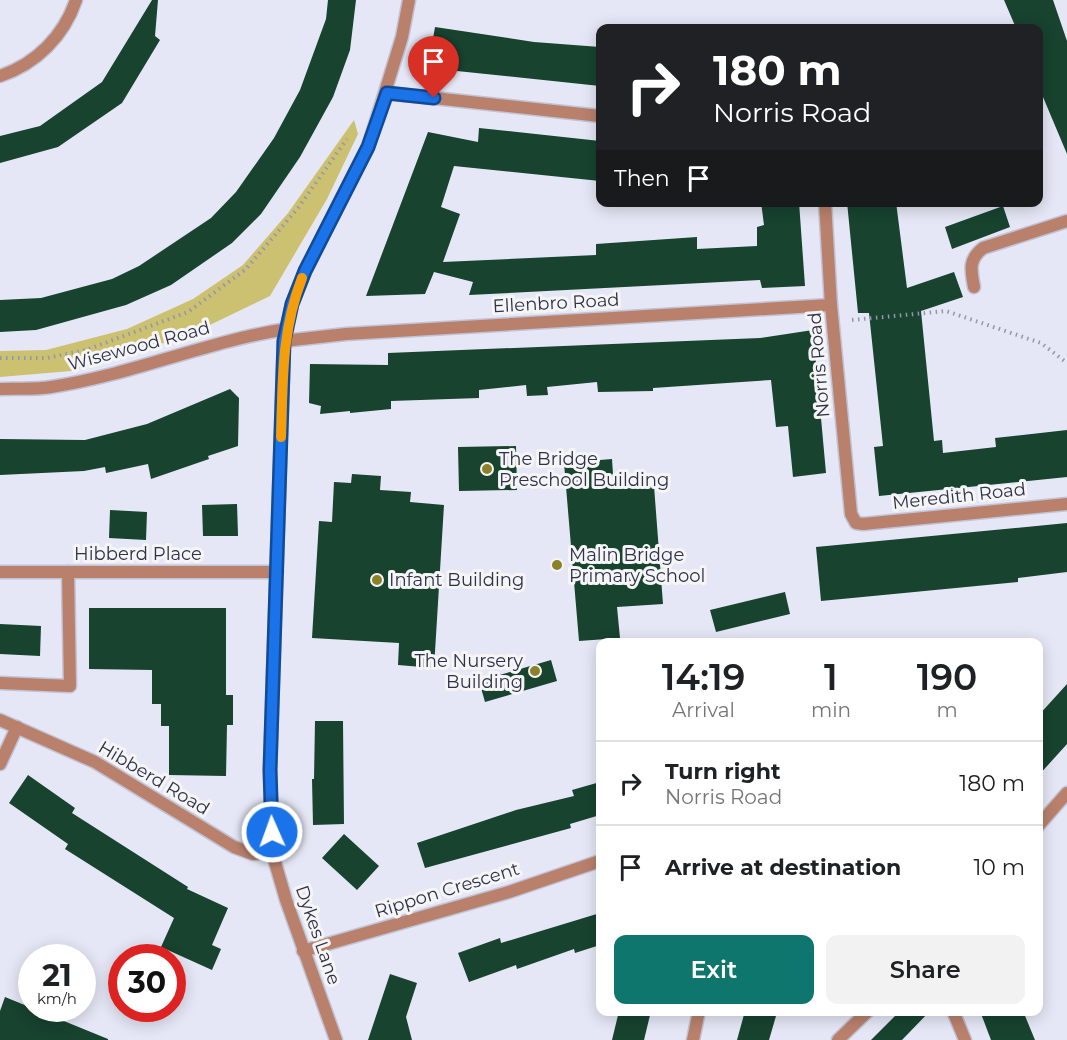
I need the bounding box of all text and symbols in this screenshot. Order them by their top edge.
pin [408,36,459,98]
text: 180 m [713,44,842,96]
icon: arrive [417,45,450,78]
icon: right [614,48,692,126]
text: Norris Road [713,96,871,129]
icon: arrive [682,162,715,195]
text: Then [614,165,670,192]
street label: Ellenbro Road [492,289,620,317]
street label: Norris Road [803,311,835,419]
street label: Wisewood Road [66,316,212,376]
place label: The Bridge Preschool Building [499,448,669,491]
marker: The Bridge Preschool Building [480,462,494,476]
street label: Meredith Road [891,478,1027,514]
street label: Hibberd Place [74,543,202,565]
place label: Malin Bridge Primary School [569,544,705,587]
marker: Malin Bridge Primary School [550,558,564,572]
place label: Infant Building [389,569,524,591]
marker: Infant Building [370,573,384,587]
place label: The Nursery Building [414,650,523,693]
text: 14:19 [662,655,745,699]
text: 1 [824,655,838,699]
text: 190 [917,655,977,699]
marker: The Nursery Building [528,664,542,678]
text: Arrival [672,698,735,722]
text: min [811,698,851,722]
text: m [936,698,958,722]
street label: Hibberd Road [94,736,214,820]
text: Turn right [665,758,780,785]
icon: right [614,767,647,800]
text: 180 m [959,770,1025,797]
text: Norris Road [665,785,782,809]
position arrow [240,800,304,864]
icon: arrive [614,851,647,884]
text: Arrive at destination [665,854,901,881]
text: 10 m [973,854,1025,881]
street label: Rippon Crescent [372,858,522,922]
street label: Dykes Lane [291,882,345,988]
button: Exit [614,935,814,1004]
button: Share [826,935,1025,1004]
speed limit sign: 30 [108,944,186,1022]
text: 21 [42,957,72,994]
text: km/h [37,989,77,1008]

